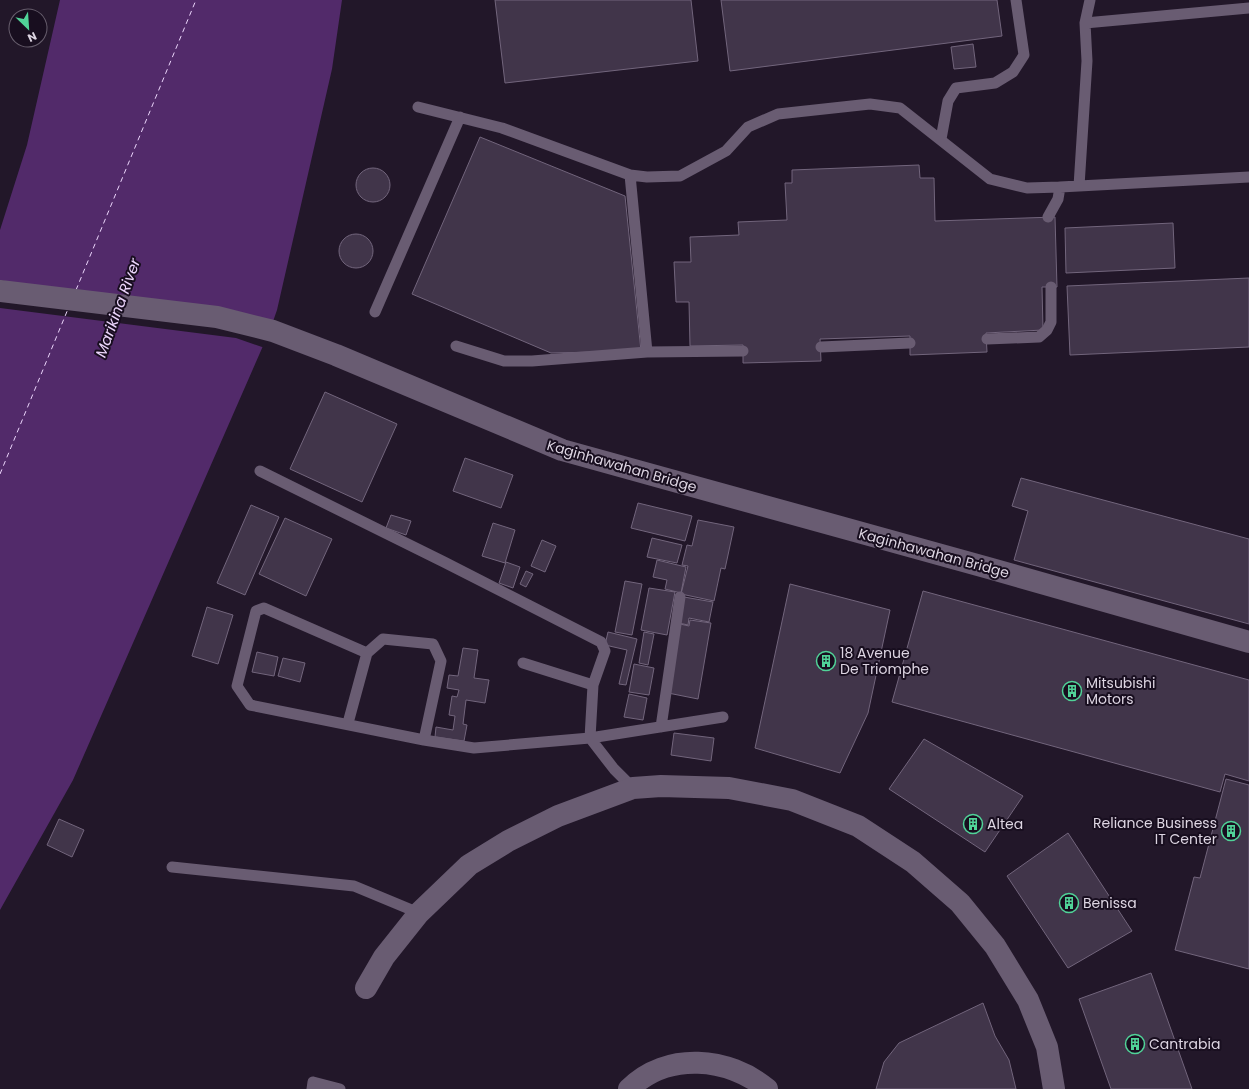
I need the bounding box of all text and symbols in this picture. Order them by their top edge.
north arrow [8,8,48,48]
text: N [25,28,39,46]
water label: Marikina River [90,255,145,360]
street label: Kaginhawahan Bridge [545,435,700,497]
street label: Kaginhawahan Bridge [857,523,1012,583]
place label: 18 Avenue De Triomphe [840,643,929,679]
building icon: 18 Avenue De Triomphe [815,650,837,672]
place label: Mitsubishi Motors [1086,673,1155,709]
building icon: Mitsubishi Motors [1061,680,1083,702]
building icon: Altea [962,813,984,835]
place label: Reliance Business IT Center [1093,813,1217,849]
place label: Altea [987,814,1023,834]
building icon: Reliance Business IT Center [1220,820,1242,842]
building icon: Benissa [1058,892,1080,914]
place label: Benissa [1083,893,1137,913]
building icon: Cantrabia [1124,1033,1146,1055]
place label: Cantrabia [1149,1034,1220,1054]

